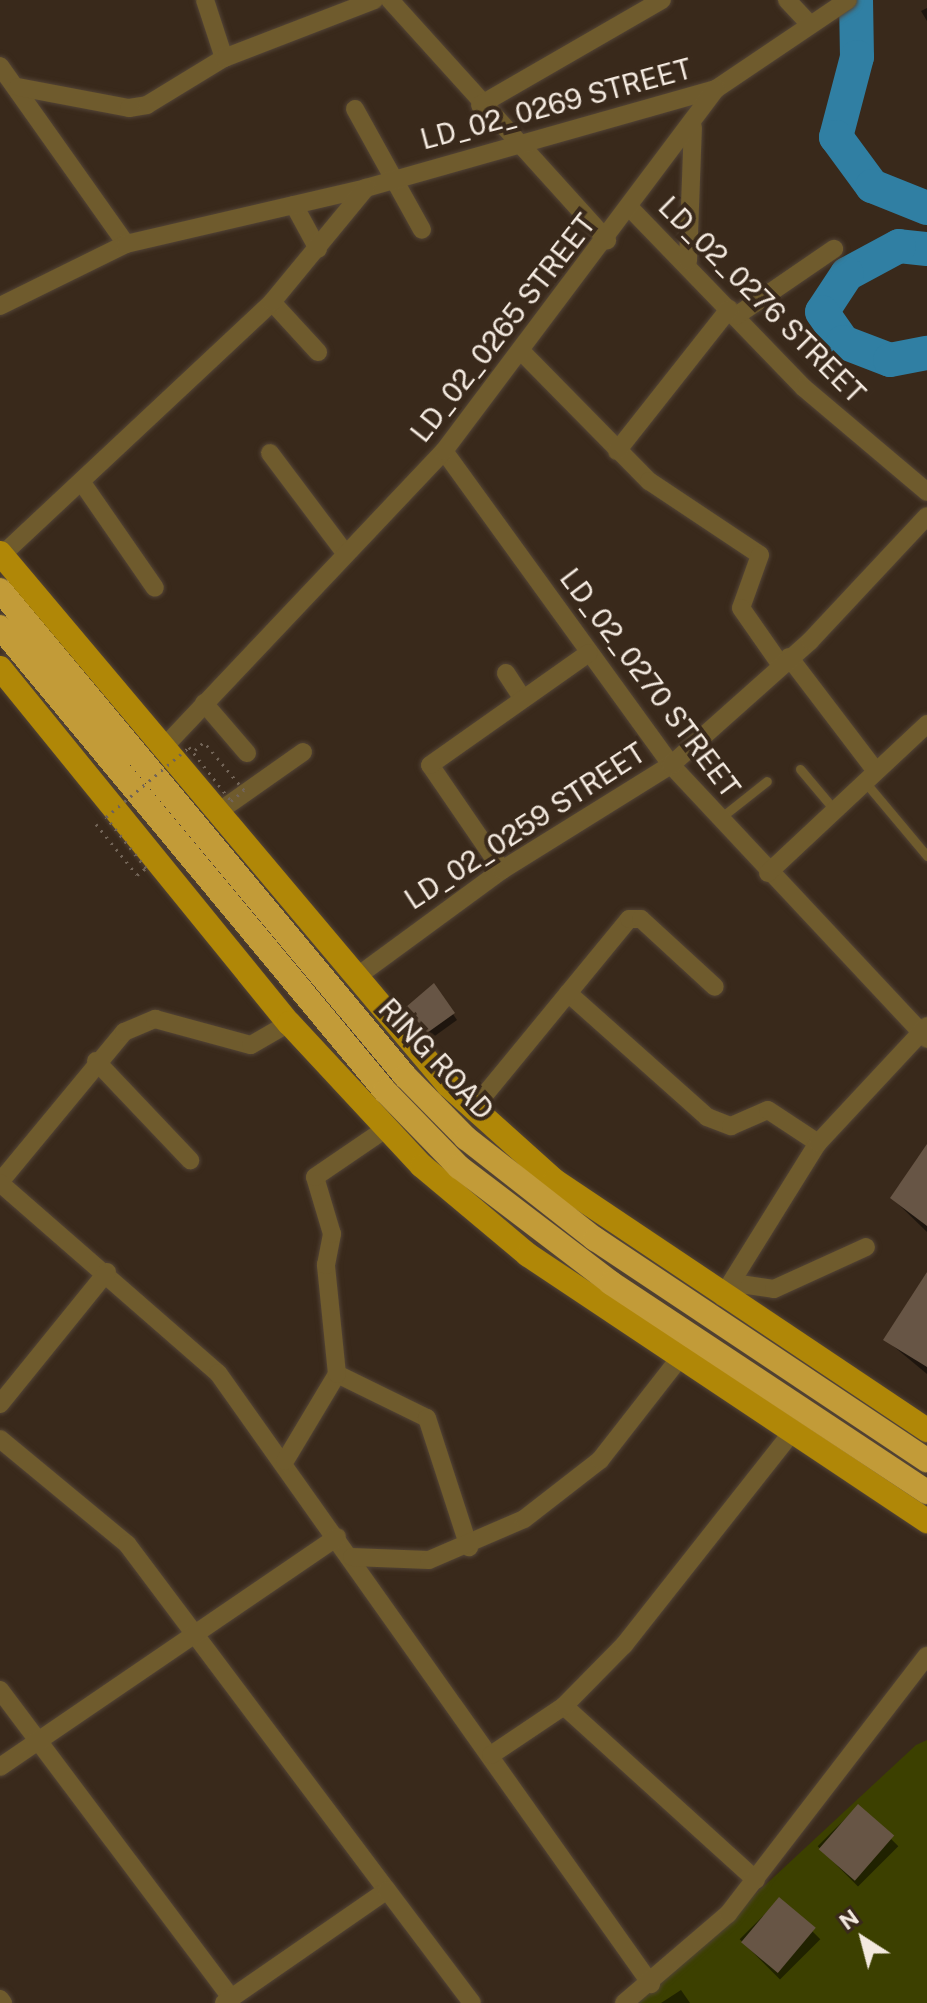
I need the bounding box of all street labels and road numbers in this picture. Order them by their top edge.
street label: LD_02_0269 STREET [417,52,695,156]
street label: LD_02_0276 STREET [652,190,872,410]
street label: LD_02_0265 STREET [404,207,602,449]
street label: LD_02_0270 STREET [553,562,747,804]
street label: LD_02_0259 STREET [398,736,652,916]
street label: RING ROAD [372,992,500,1126]

